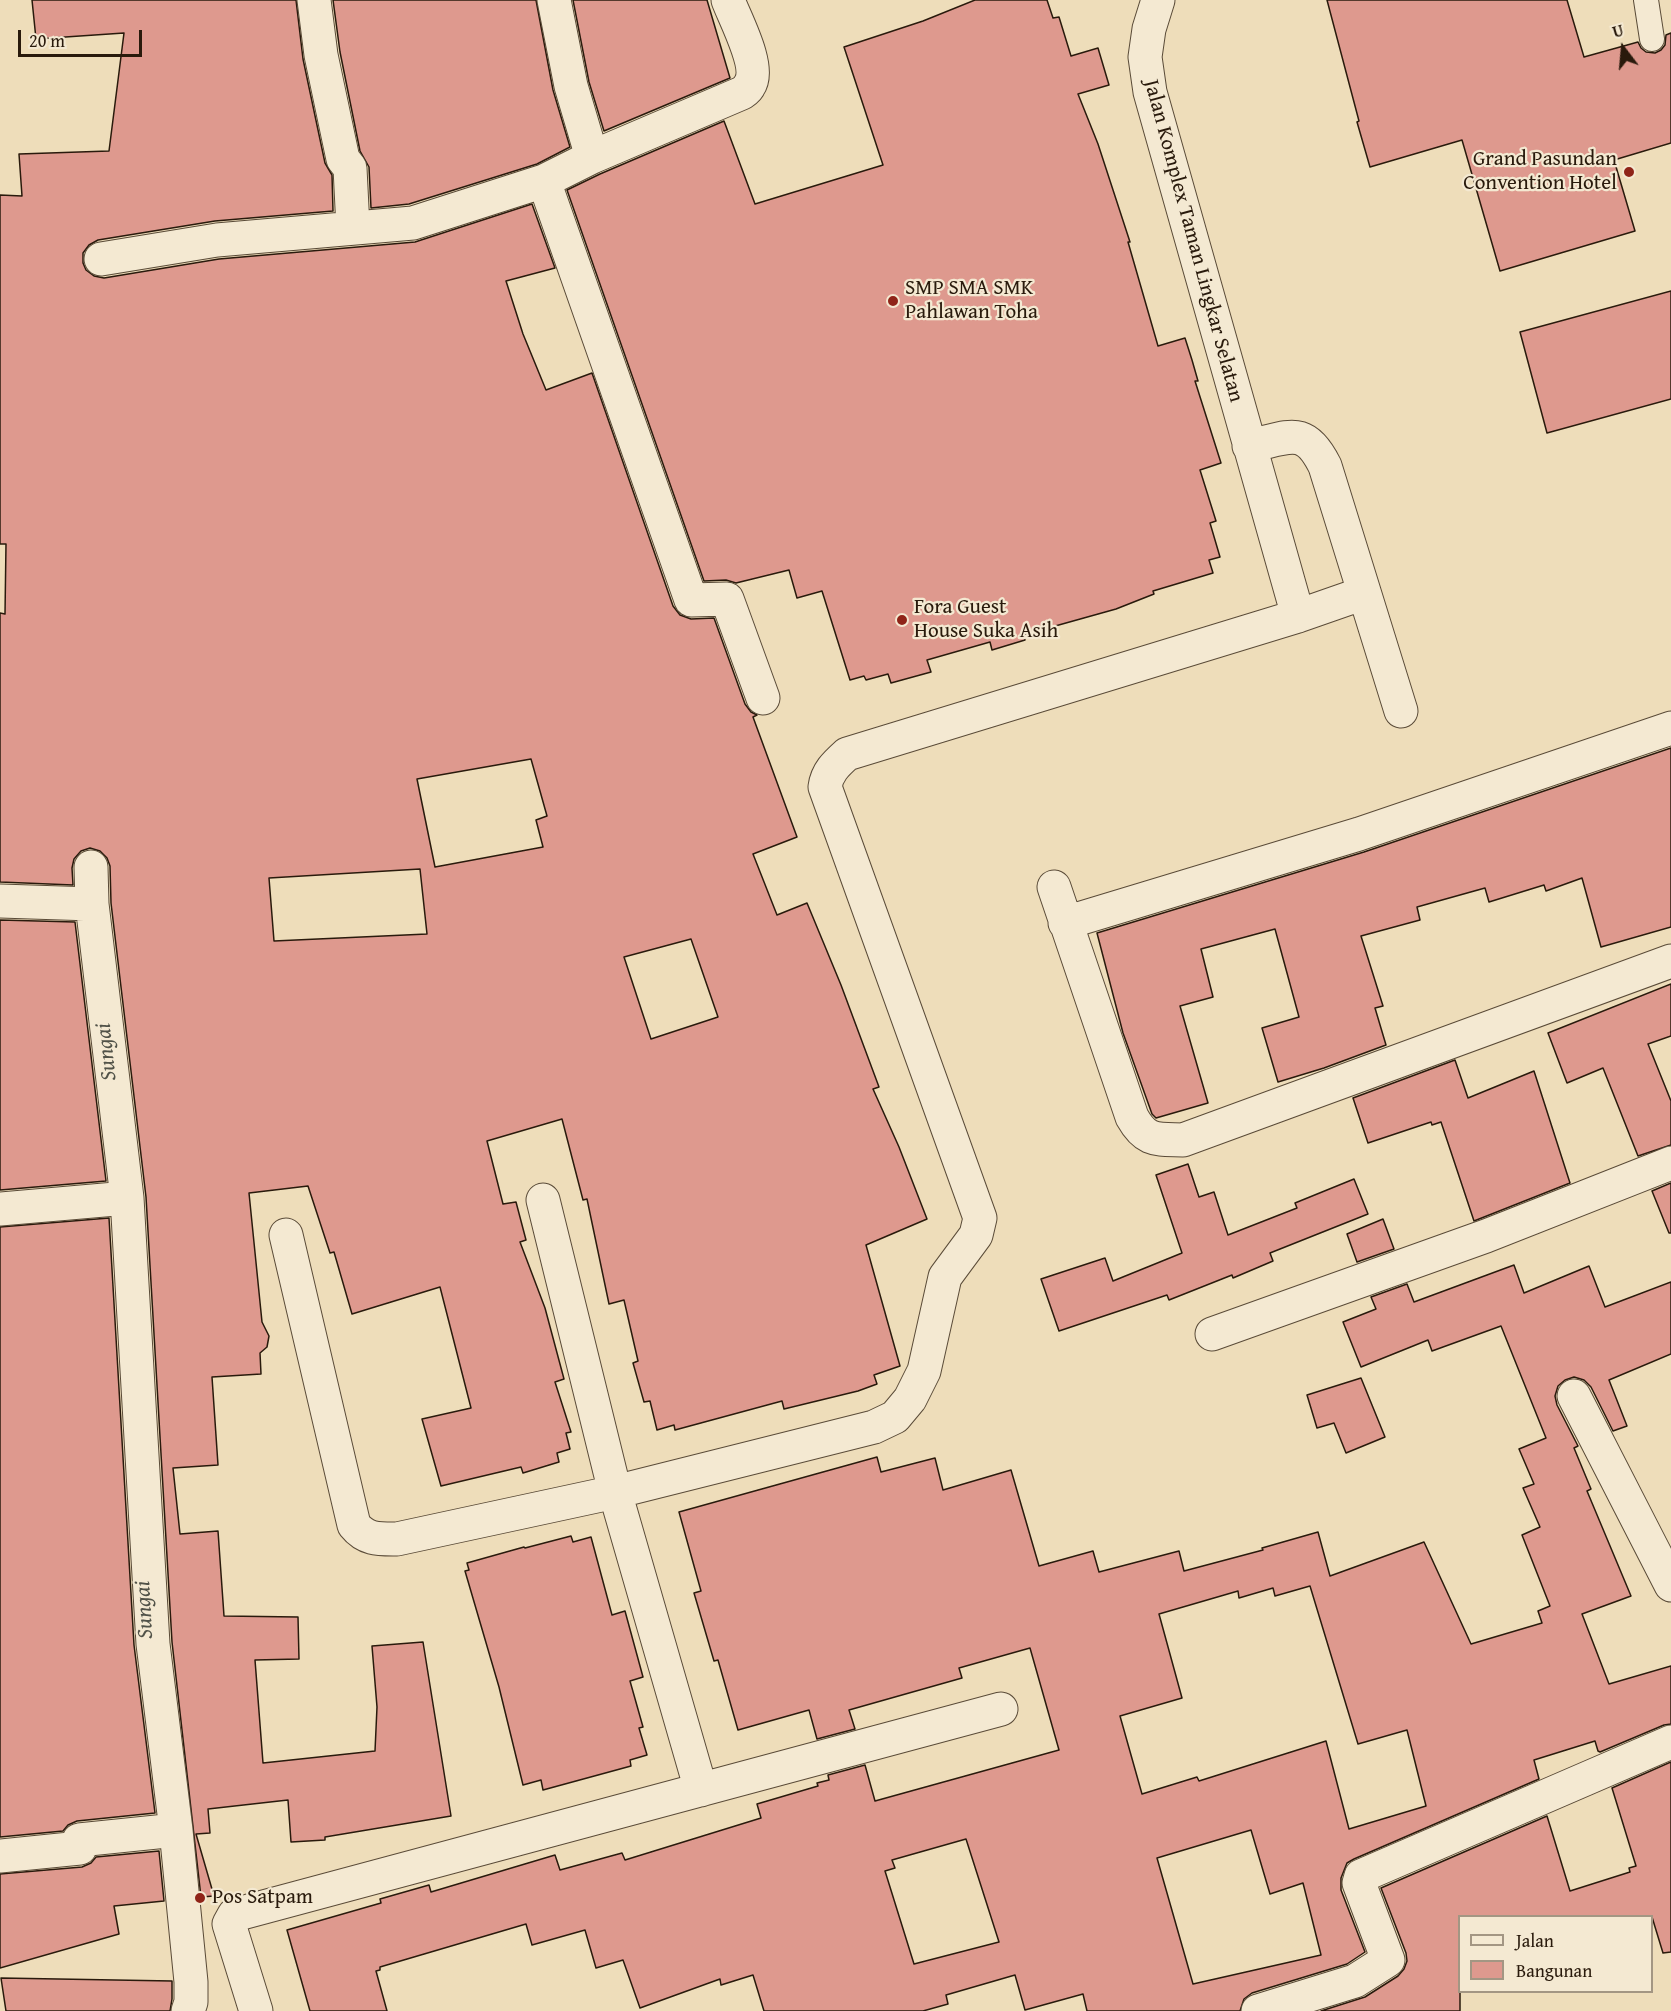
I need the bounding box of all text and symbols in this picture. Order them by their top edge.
scale bar [21,18,146,56]
north arrow [1593,18,1653,78]
text: U [1610,18,1627,44]
text: 20 m [29,27,65,54]
street label: Jalan Komplex Taman Lingkar Selatan [1138,77,1248,405]
place label: Grand Pasundan Convention Hotel [1463,147,1617,197]
marker: Grand Pasundan Convention Hotel [1622,165,1636,179]
place label: SMP SMA SMK Pahlawan Toha [905,276,1038,326]
marker: SMP SMA SMK Pahlawan Toha [886,294,900,308]
place label: Fora Guest House Suka Asih [914,595,1058,645]
marker: Fora Guest House Suka Asih [895,613,909,627]
water label: Sungai [91,1022,123,1082]
water label: Sungai [130,1580,160,1640]
place label: Pos Satpam [212,1885,313,1911]
marker: Pos Satpam [193,1891,207,1905]
legend [1458,1915,1653,1993]
text: Jalan [1516,1927,1554,1954]
text: Bangunan [1516,1957,1592,1984]

